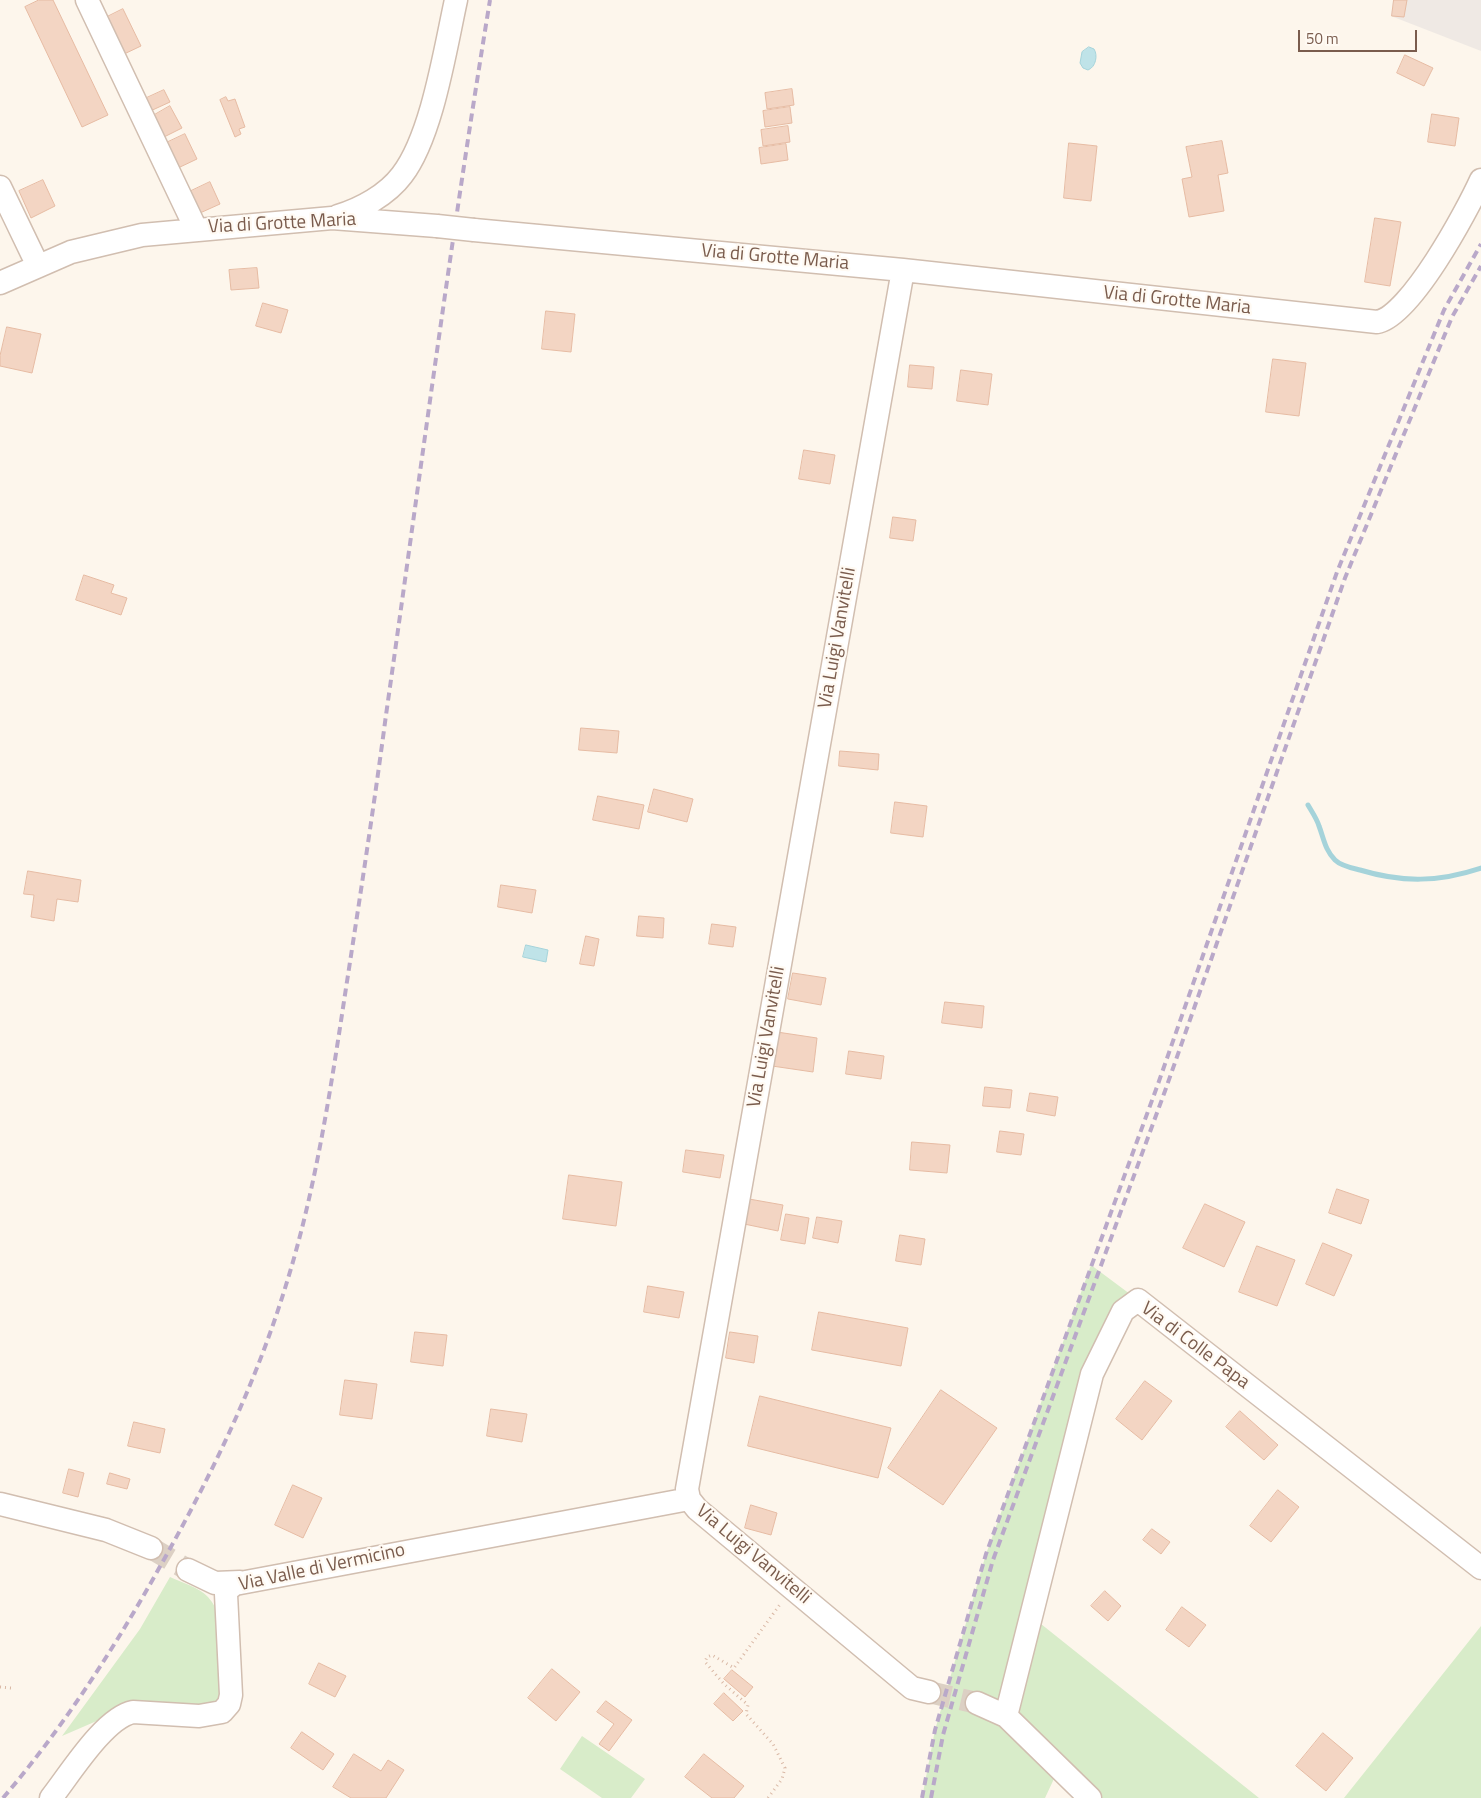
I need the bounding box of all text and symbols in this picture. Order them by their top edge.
scale bar [1301,20,1420,52]
text: 50 m [1306,27,1339,50]
street label: Via di Grotte Maria [207,209,357,239]
street label: Via di Grotte Maria [700,240,850,276]
street label: Via di Grotte Maria [1102,282,1252,320]
street label: Via Luigi Vanvitelli [814,566,862,710]
street label: Via Luigi Vanvitelli [743,965,791,1109]
street label: Via di Colle Papa [1136,1298,1254,1394]
street label: Via Luigi Vanvitelli [691,1500,815,1610]
street label: Via Valle di Vermicino [237,1539,407,1597]

